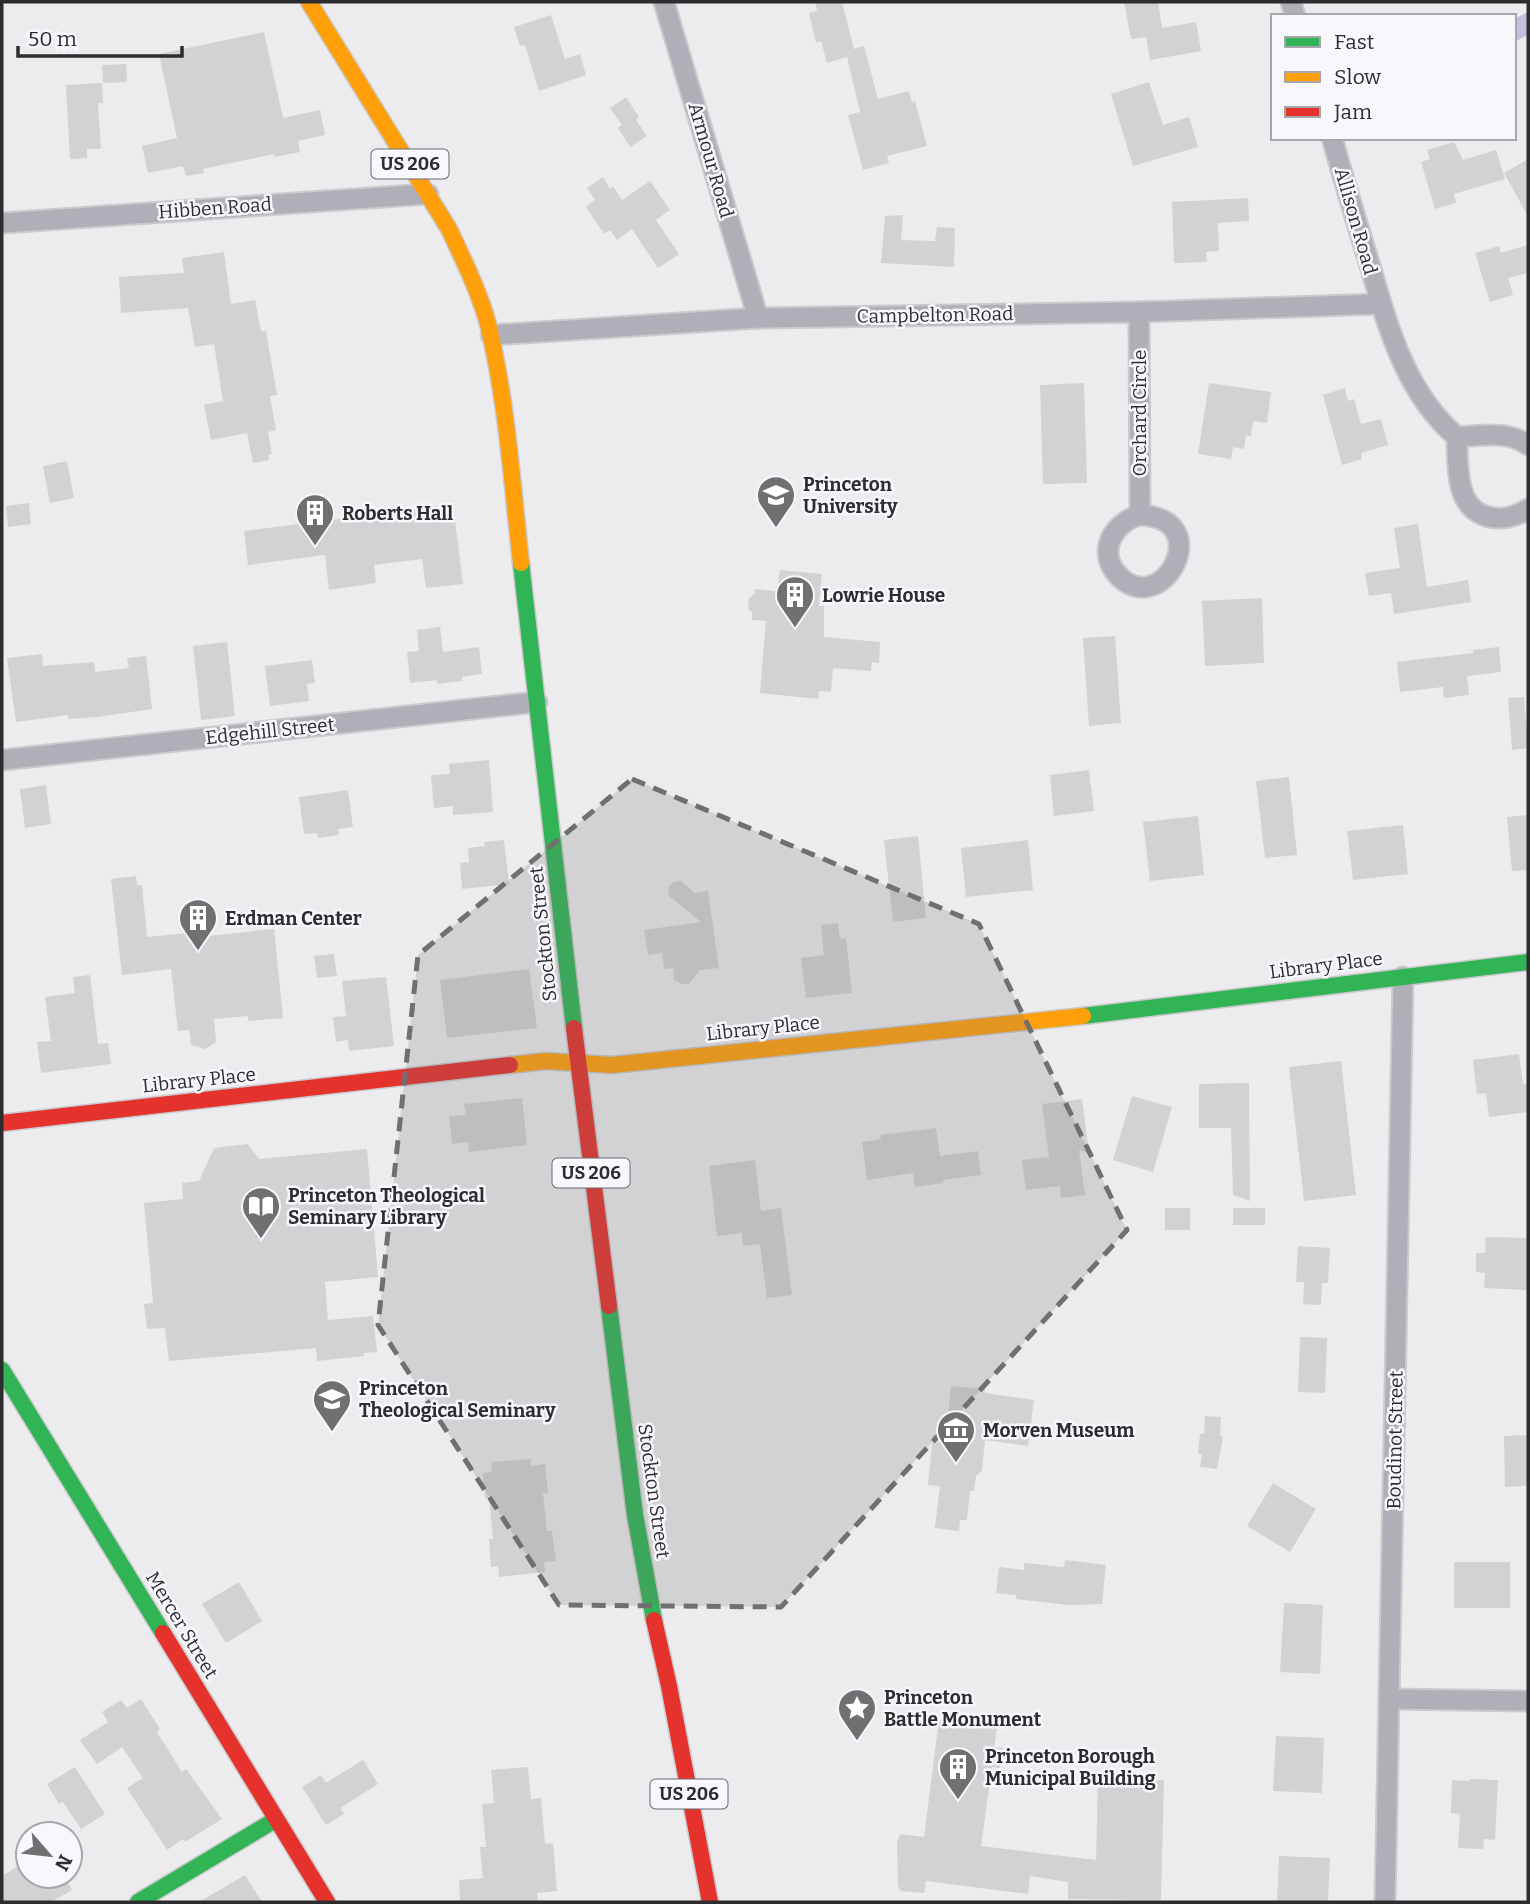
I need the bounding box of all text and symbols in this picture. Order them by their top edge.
scale bar [18,14,182,58]
legend [1271,14,1516,140]
text: 50 m [28,26,77,52]
text: Fast [1334,29,1375,55]
text: Slow [1334,64,1381,90]
text: Jam [1333,99,1372,125]
street label: Armour Road [684,100,738,220]
road number: US 206 [372,149,448,178]
street label: Allison Road [1330,165,1382,277]
street label: Hibben Road [157,193,273,223]
street label: Campbelton Road [856,302,1014,328]
street label: Orchard Circle [1128,349,1151,477]
place label: Princeton University [803,473,898,518]
school or university icon: Princeton University [755,474,797,529]
building icon: Roberts Hall [294,492,336,547]
place label: Roberts Hall [342,502,453,525]
building icon: Lowrie House [774,574,816,629]
place label: Lowrie House [822,584,945,607]
street label: Edgehill Street [204,713,336,749]
street label: Stockton Street [524,865,562,1003]
building icon: Erdman Center [177,897,219,952]
place label: Erdman Center [225,907,362,930]
street label: Library Place [1268,947,1384,983]
street label: Library Place [705,1011,821,1045]
street label: Library Place [141,1063,257,1097]
road number: US 206 [552,1158,630,1188]
place label: Princeton Theological Seminary Library [288,1184,485,1229]
library icon: Princeton Theological Seminary Library [240,1185,282,1240]
street label: Boudinot Street [1382,1370,1408,1510]
place label: Princeton Theological Seminary [359,1377,556,1422]
school or university icon: Princeton Theological Seminary [311,1378,353,1433]
museum icon: Morven Museum [935,1409,977,1464]
place label: Morven Museum [983,1419,1134,1442]
street label: Stockton Street [633,1422,675,1560]
street label: Mercer Street [141,1567,223,1683]
place label: Princeton Battle Monument [884,1686,1042,1731]
place icon: Princeton Battle Monument [836,1687,878,1742]
place label: Princeton Borough Municipal Building [985,1745,1156,1790]
building icon: Princeton Borough Municipal Building [937,1746,979,1801]
road number: US 206 [650,1779,728,1808]
north arrow [14,1820,84,1890]
text: N [50,1851,77,1875]

